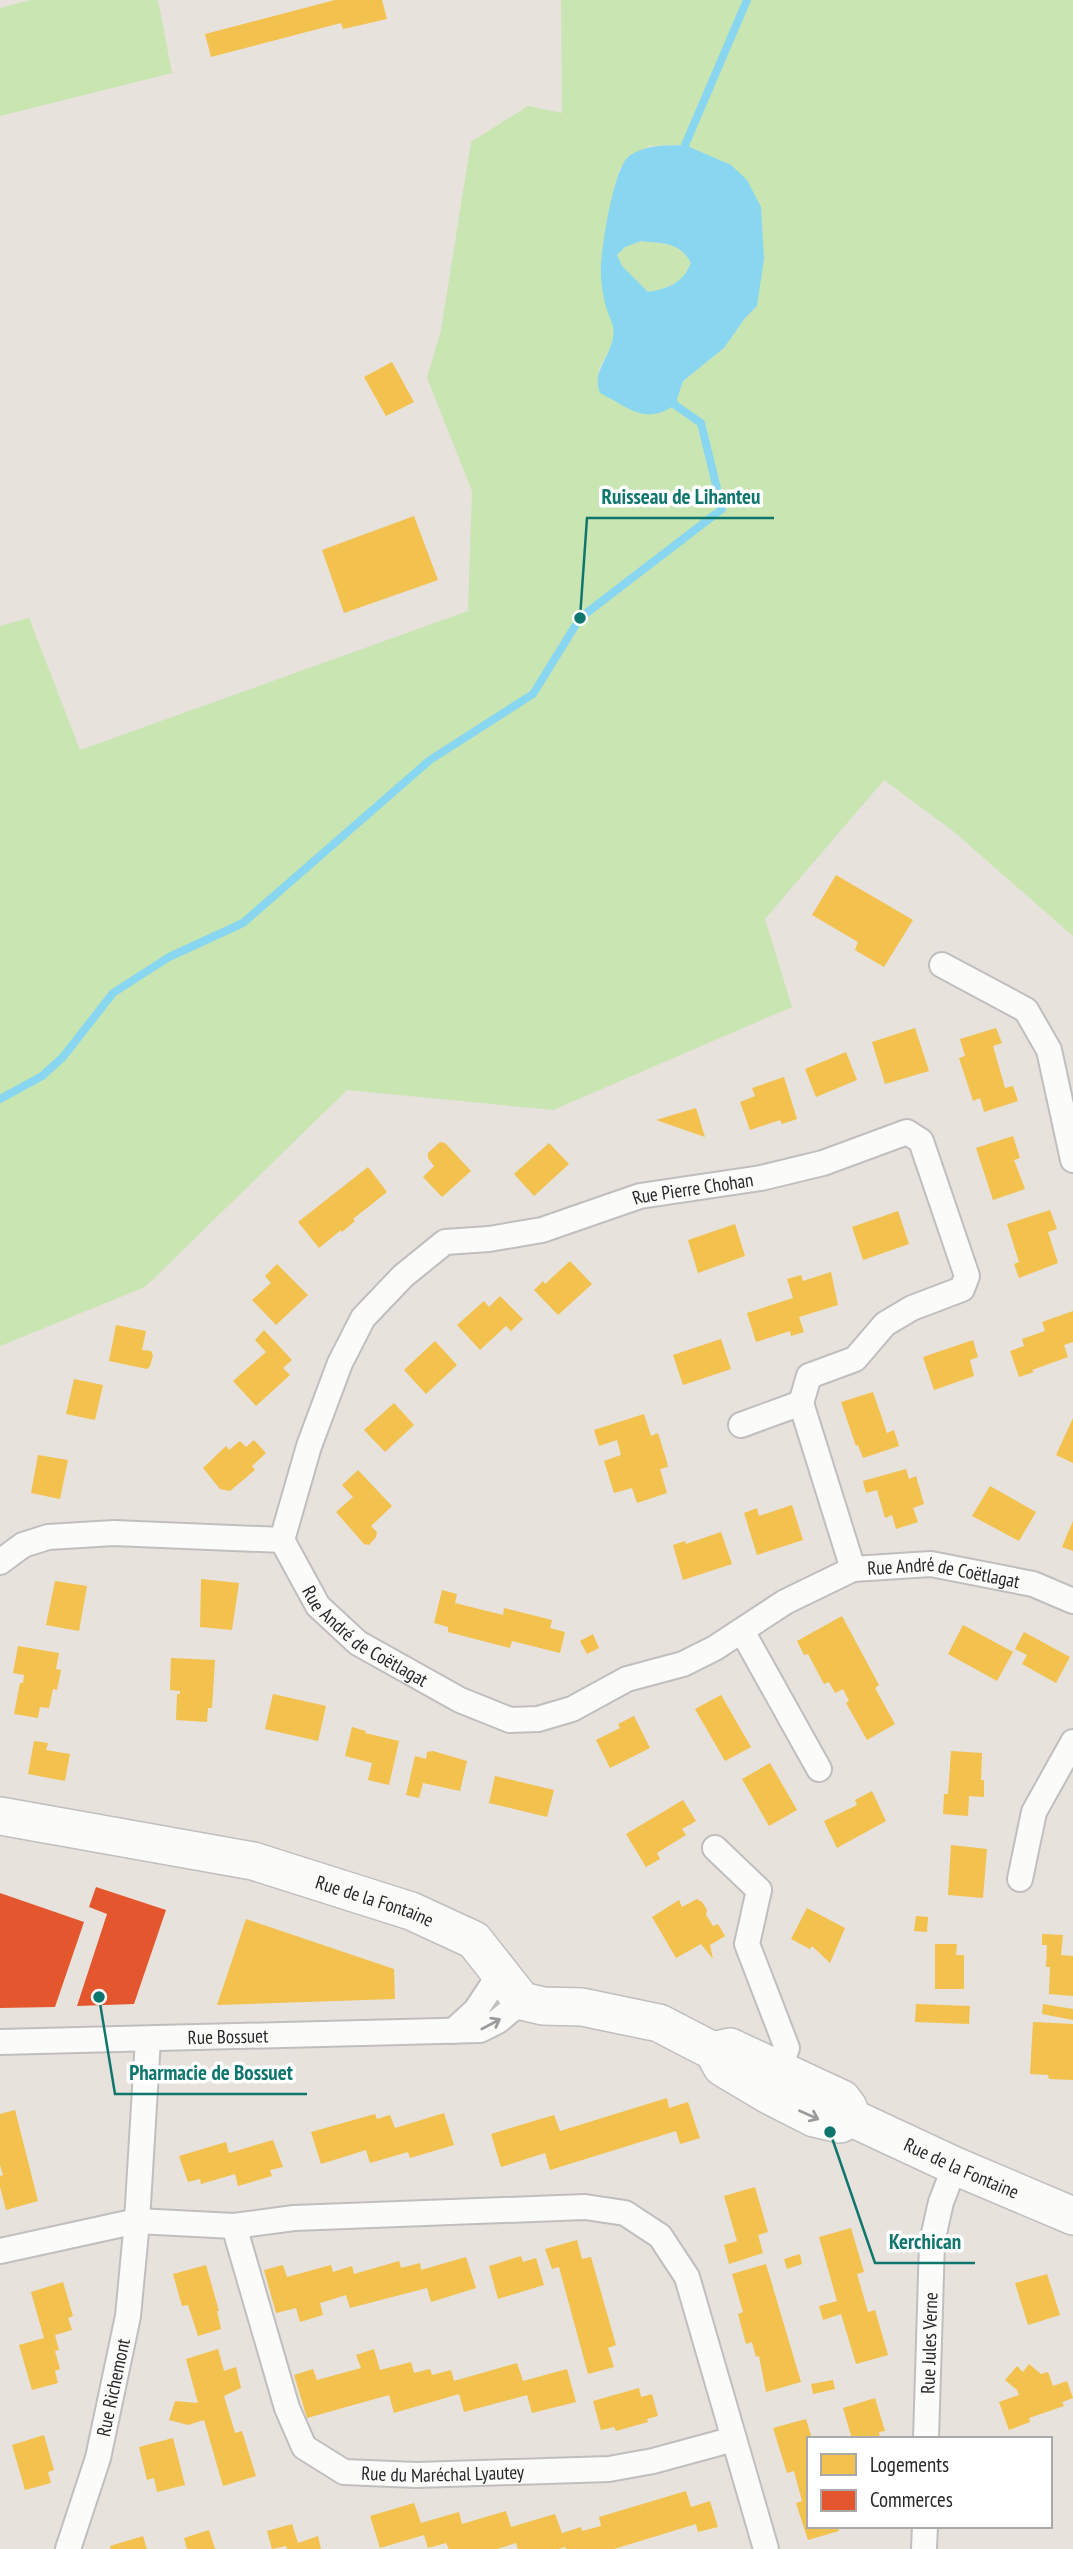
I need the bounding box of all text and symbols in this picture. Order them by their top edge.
callout: Ruisseau de Lihanteu [587,476,774,518]
text: Ruisseau de Lihanteu [602,483,760,510]
street label: Rue Pierre Chohan [629,1167,755,1210]
street label: Rue André de Coëtlagat [866,1552,1023,1593]
street label: Rue André de Coëtlagat [297,1581,433,1692]
street label: Rue de la Fontaine [313,1870,438,1932]
one-way arrow [480,2017,500,2031]
street label: Rue Bossuet [187,2023,269,2049]
callout: Pharmacie de Bossuet [115,2052,307,2094]
text: Pharmacie de Bossuet [129,2059,293,2086]
one-way arrow [797,2109,819,2122]
street label: Rue de la Fontaine [900,2132,1023,2204]
callout: Kerchican [875,2221,975,2263]
text: Kerchican [889,2228,961,2255]
street label: Rue Jules Verne [915,2292,942,2394]
street label: Rue Richemont [91,2335,135,2439]
legend [807,2437,1052,2528]
text: Logements [870,2451,949,2478]
street label: Rue du Maréchal Lyautey [361,2460,525,2487]
text: Commerces [870,2486,953,2513]

